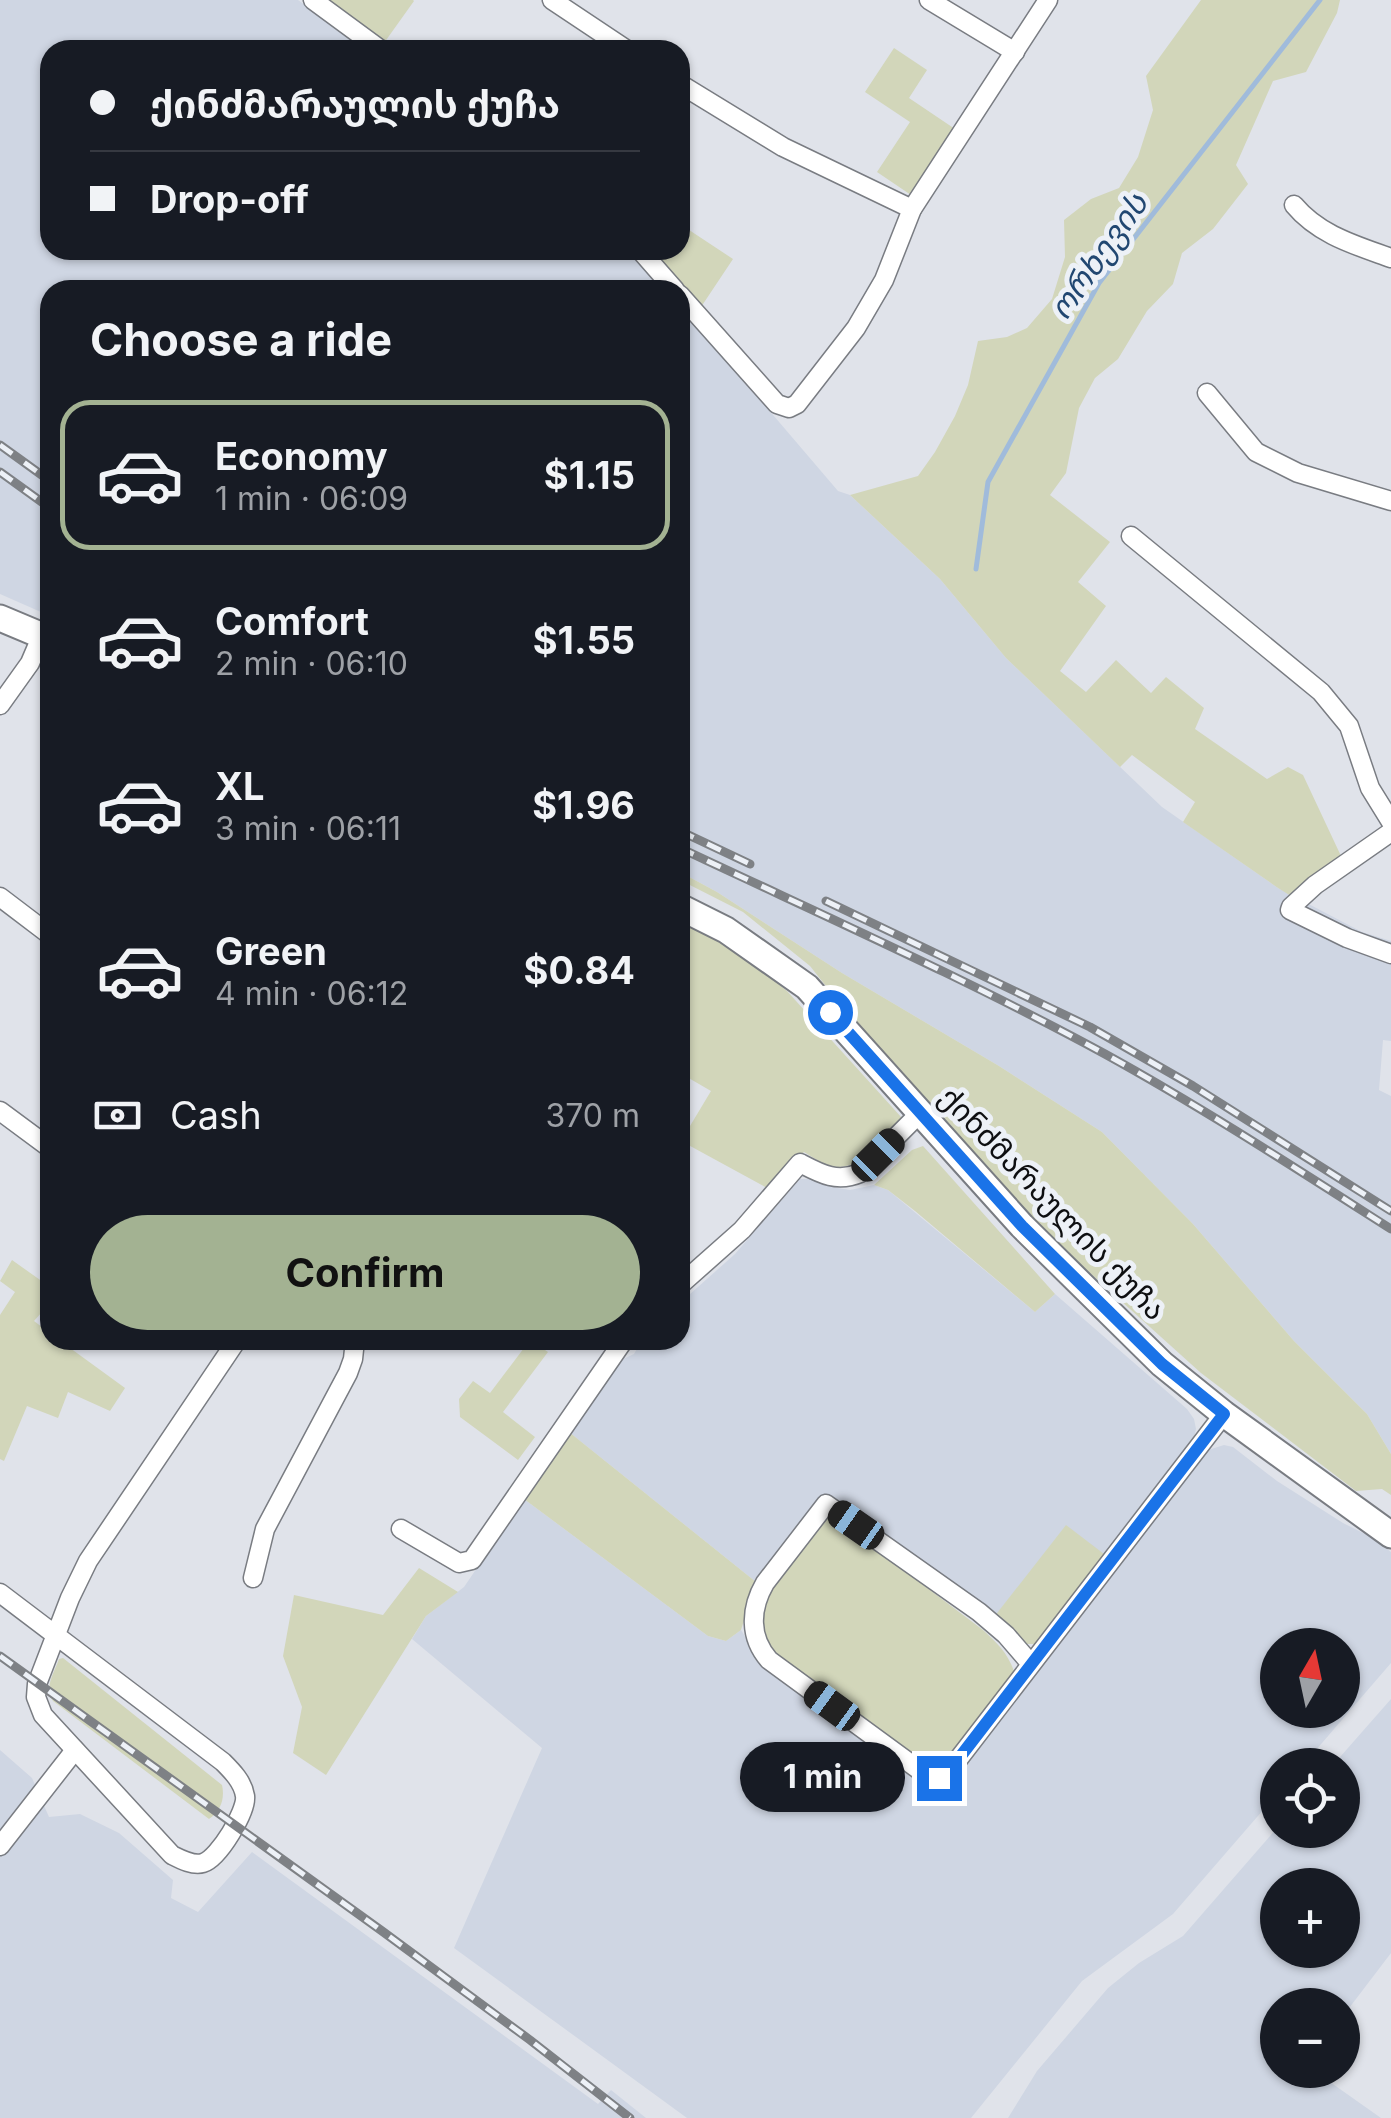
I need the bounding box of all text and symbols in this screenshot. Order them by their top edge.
text: ქინძმარაულის ქუჩა [150,81,560,127]
text: Drop-off [150,176,309,222]
water label: ორხევის [1040,185,1156,327]
text: Choose a ride [90,312,392,367]
icon: car [95,430,185,520]
text: Economy [215,433,388,479]
text: $1.15 [544,452,635,498]
text: 1 min · 06:09 [215,479,408,518]
icon: car [95,595,185,685]
text: Comfort [215,598,369,644]
text: $1.55 [533,617,635,663]
text: 2 min · 06:10 [215,644,408,683]
icon: car [95,760,185,850]
text: XL [215,763,265,809]
text: $1.96 [532,782,635,828]
text: 3 min · 06:11 [215,809,401,848]
icon: car [95,925,185,1015]
text: Green [215,928,327,974]
text: $0.84 [524,947,635,993]
text: 4 min · 06:12 [215,974,408,1013]
route start [808,990,853,1035]
street label: ქინძმარაულის ქუჩა [932,1079,1174,1328]
icon: cash [90,1088,145,1143]
text: Cash [170,1092,262,1138]
text: 370 m [545,1096,640,1135]
car [846,1123,910,1187]
button: Confirm [90,1215,640,1330]
car [823,1496,889,1554]
north arrow [1260,1628,1360,1728]
map controls [1260,1628,1360,2088]
car [799,1676,865,1736]
callout: 1 min [739,1743,904,1813]
button: locate [1260,1748,1360,1848]
route end [917,1756,962,1801]
text: 1 min [783,1757,862,1796]
button: + [1260,1868,1360,1968]
button: − [1260,1988,1360,2088]

